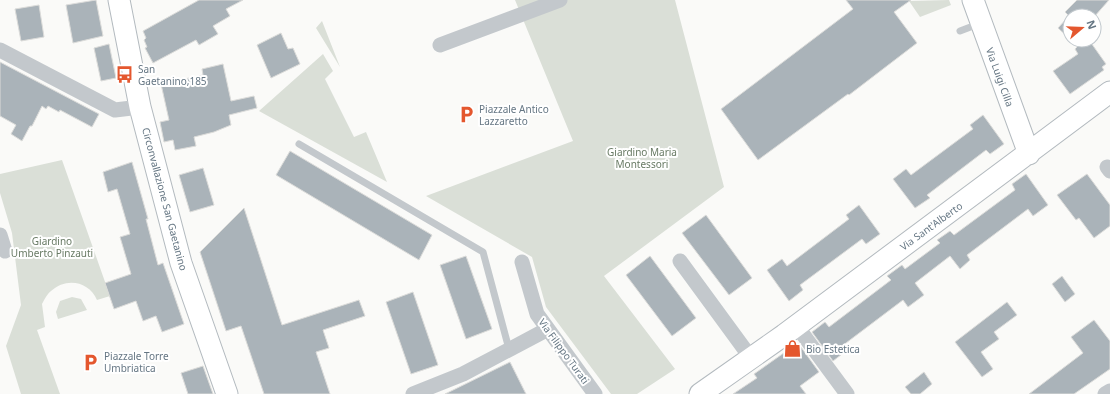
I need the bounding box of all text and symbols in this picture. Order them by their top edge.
north arrow [1062,8,1102,48]
text: N [1083,18,1100,31]
street label: Via Luigi Cilla [983,46,1017,108]
place label: San Gaetanino,185 [138,62,207,88]
bus stop icon: San Gaetanino,185 [115,65,135,85]
place label: Piazzale Antico Lazzaretto [479,102,549,128]
parking icon: Piazzale Antico Lazzaretto [456,105,476,125]
street label: Circonvallazione San Gaetanino [139,126,191,272]
park label: Giardino Maria Montessori [607,145,677,171]
street label: Via Sant'Alberto [897,199,965,253]
park label: Giardino Umberto Pinzauti [11,234,93,260]
street label: Via Filippo Turati [536,315,592,387]
shop icon: Bio Estetica [783,339,803,359]
place label: Bio Estetica [806,342,860,356]
place label: Piazzale Torre Umbriatica [104,349,169,375]
parking icon: Piazzale Torre Umbriatica [81,352,101,372]

